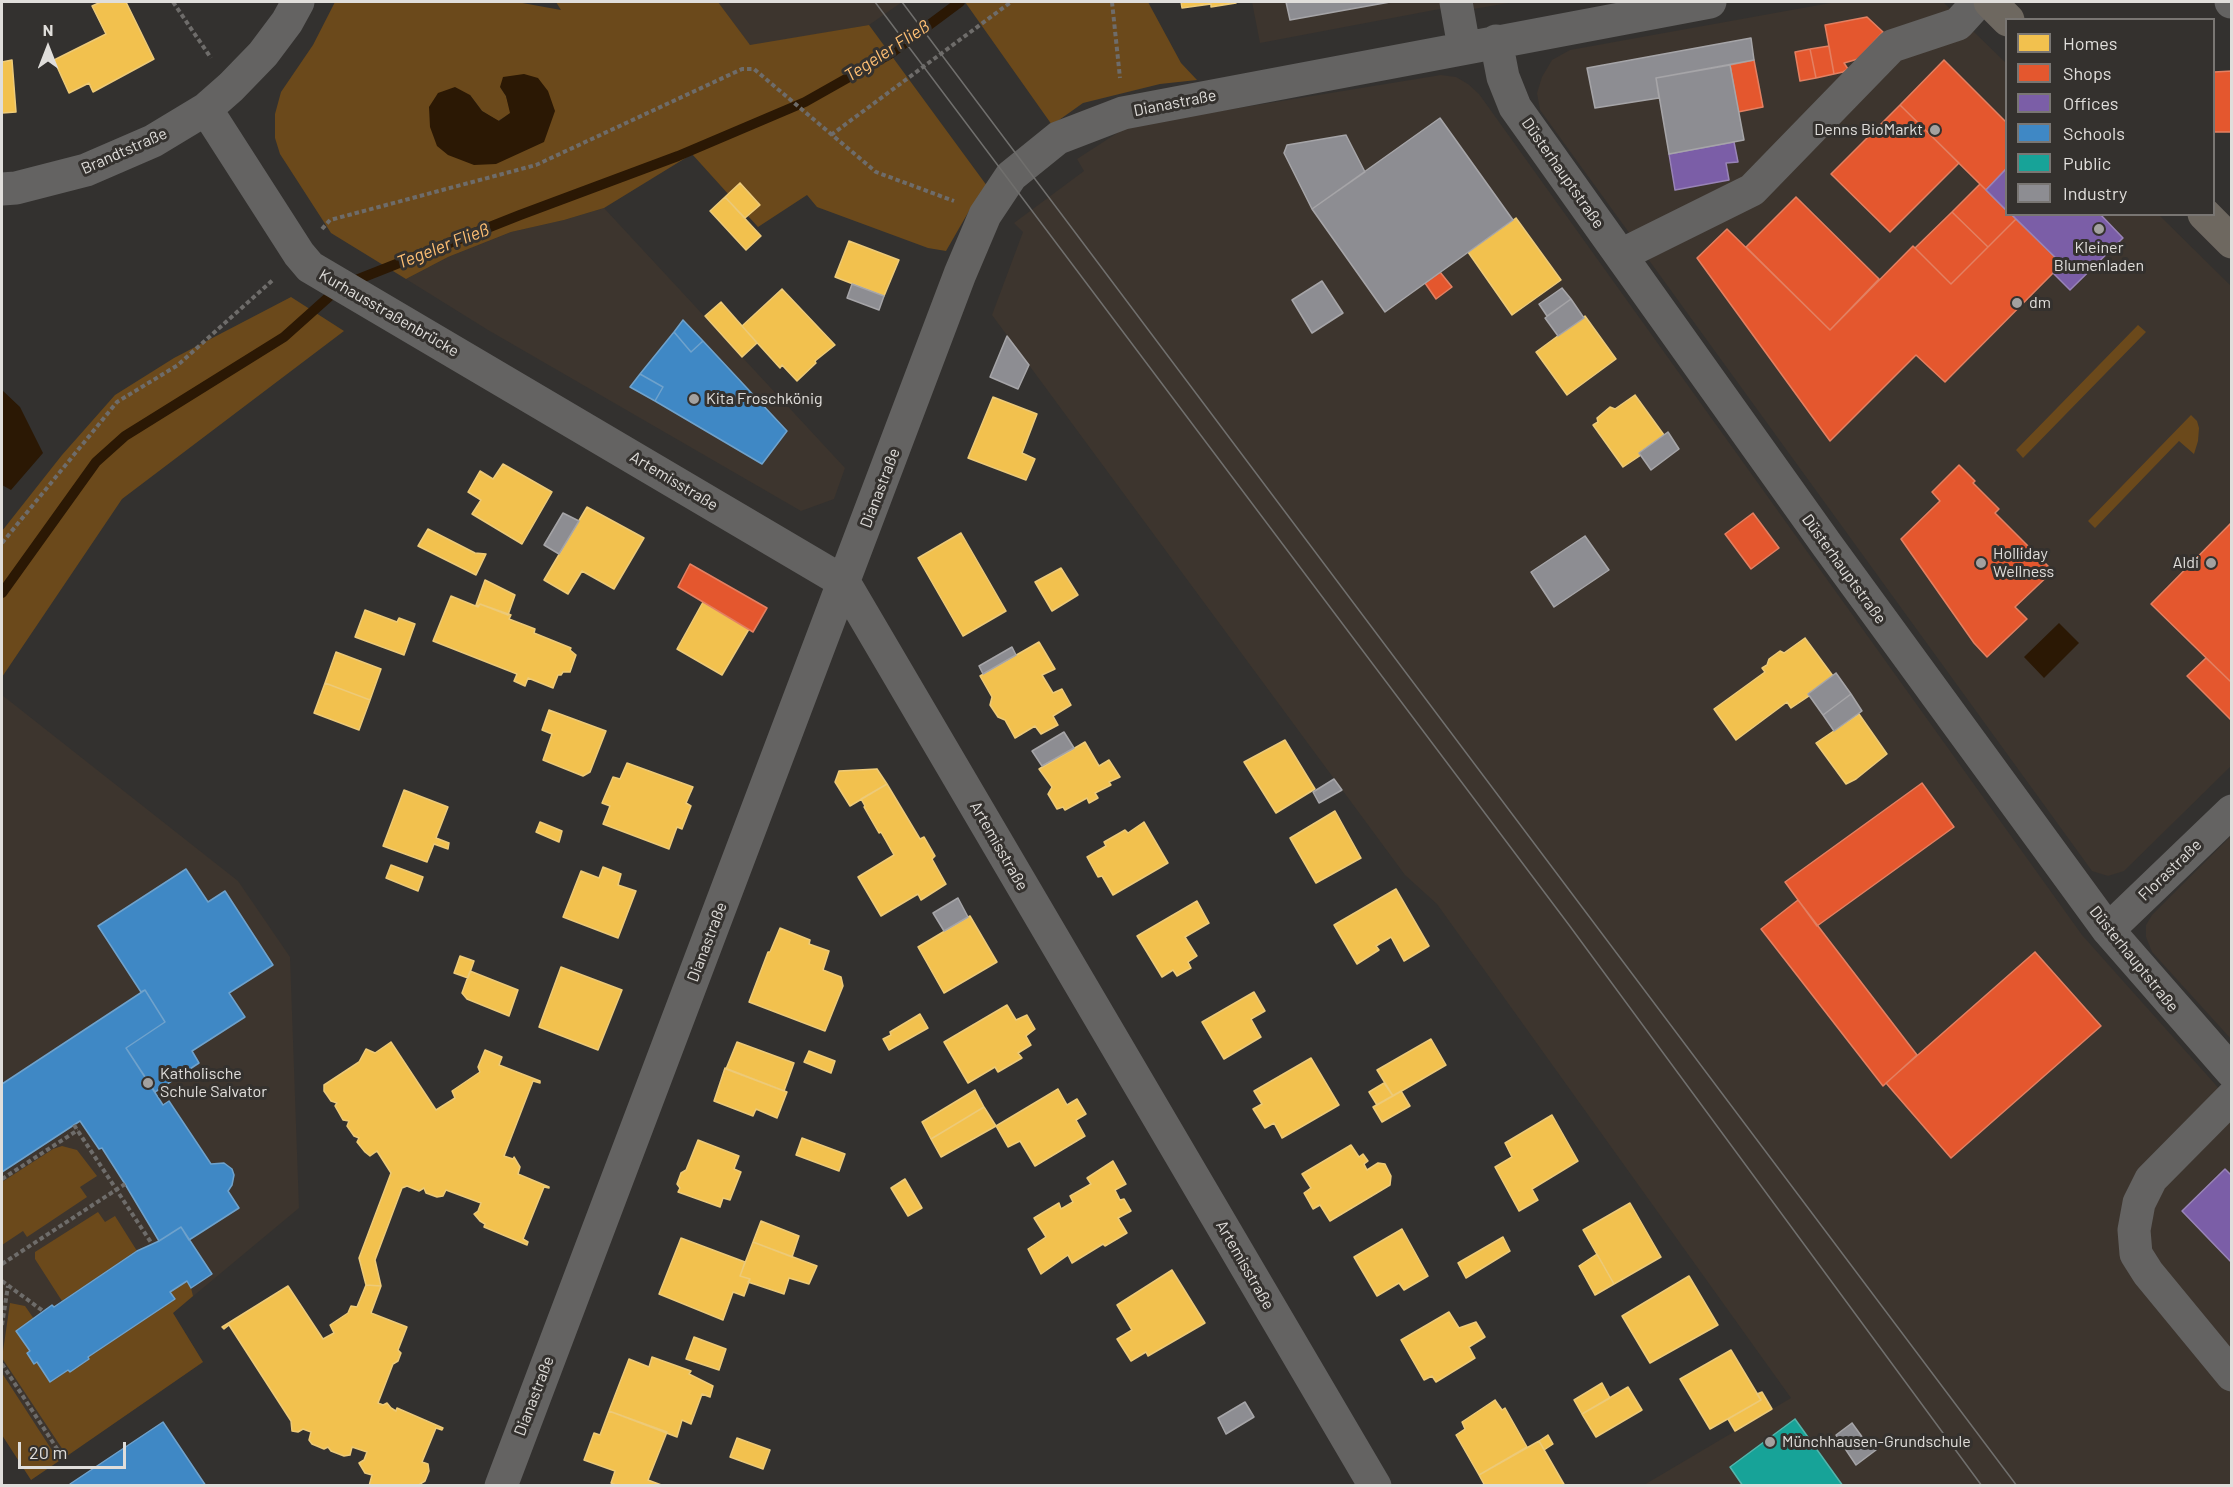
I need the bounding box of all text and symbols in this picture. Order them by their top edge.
water label: Tegeler Fließ [840,15,934,87]
north arrow [18,18,78,78]
legend [2005,18,2215,216]
text: N [43,20,53,39]
text: Homes [2063,32,2117,54]
text: Shops [2063,62,2112,84]
street label: Dianastraße [1132,86,1218,120]
text: Offices [2063,92,2119,114]
street label: Düsterhauptstraße [1518,114,1608,232]
place label: Denns BioMarkt [1814,120,1923,140]
text: Schools [2063,122,2125,144]
marker: Denns BioMarkt [1928,123,1942,137]
street label: Brandtstraße [78,124,170,178]
text: Public [2063,152,2111,174]
text: Industry [2063,182,2127,204]
water label: Tegeler Fließ [394,218,492,274]
marker: Kleiner Blumenladen [2092,222,2106,236]
place label: Kleiner Blumenladen [2054,238,2144,276]
street label: Kurhausstraßenbrücke [316,265,462,361]
place label: dm [2029,293,2051,313]
marker: dm [2010,296,2024,310]
place label: Kita Froschkönig [706,389,823,409]
marker: Kita Froschkönig [687,392,701,406]
street label: Dianastraße [856,445,904,531]
street label: Artemisstraße [626,447,722,515]
street label: Düsterhauptstraße [1798,510,1890,628]
place label: Holliday Wellness [1993,544,2054,582]
place label: Aldi [2173,553,2199,573]
marker: Holliday Wellness [1974,556,1988,570]
marker: Aldi [2204,556,2218,570]
street label: Artemisstraße [966,798,1032,894]
street label: Florastraße [2134,835,2206,905]
street label: Dianastraße [683,899,731,985]
street label: Düsterhauptstraße [2085,902,2183,1016]
place label: Katholische Schule Salvator [160,1064,267,1102]
marker: Katholische Schule Salvator [141,1076,155,1090]
street label: Artemisstraße [1212,1217,1278,1313]
street label: Dianastraße [510,1353,558,1439]
scale bar [21,1430,129,1468]
place label: Münchhausen-Grundschule [1782,1432,1971,1452]
marker: Münchhausen-Grundschule [1763,1435,1777,1449]
text: 20 m [29,1441,67,1463]

